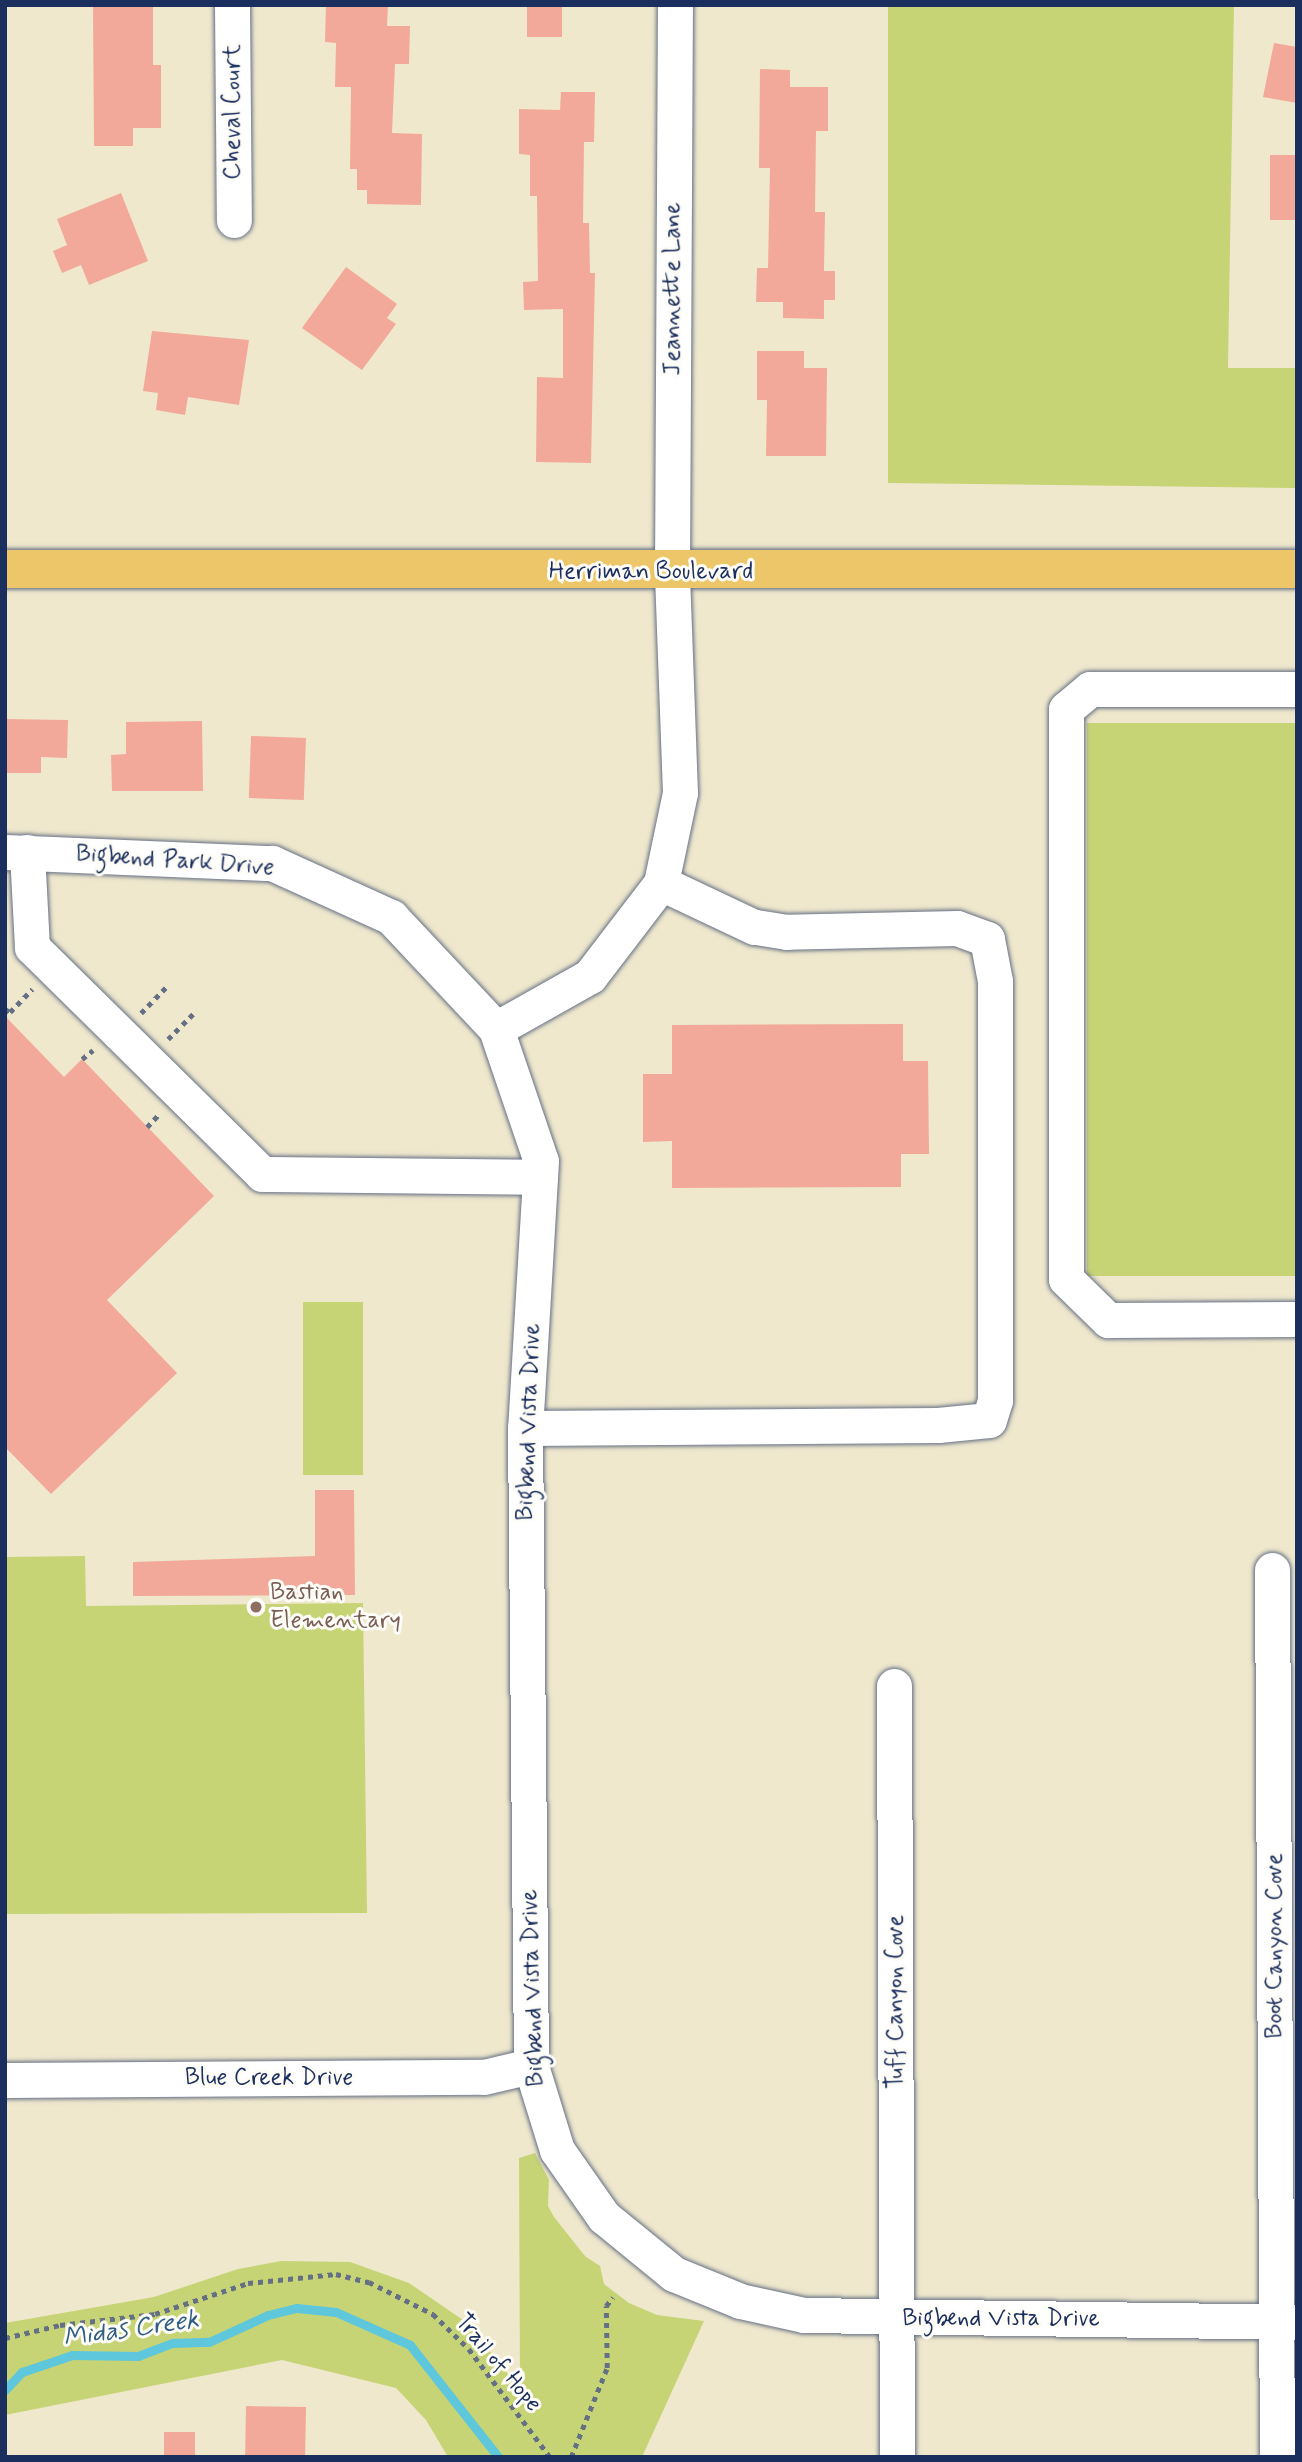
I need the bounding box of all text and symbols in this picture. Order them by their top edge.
street label: Cheval Court [219,45,247,179]
street label: Jeannette Lane [659,202,687,376]
street label: Herriman Boulevard [550,558,752,586]
street label: Bigbend Park Drive [78,840,272,882]
street label: Bigbend Vista Drive [511,1324,547,1520]
place label: Bastian Elementary [270,1579,401,1635]
marker: Bastian Elementary [248,1599,264,1615]
street label: Boot Canyon Cove [1261,1857,1289,2035]
street label: Bigbend Vista Drive [515,1890,551,2086]
street label: Tuff Canyon Cove [882,1914,910,2090]
street label: Blue Creek Drive [185,2064,353,2092]
water label: Midas Creek [61,2305,201,2355]
street label: Bigbend Vista Drive [904,2305,1098,2333]
street label: Trail of Hope [447,2306,549,2420]

